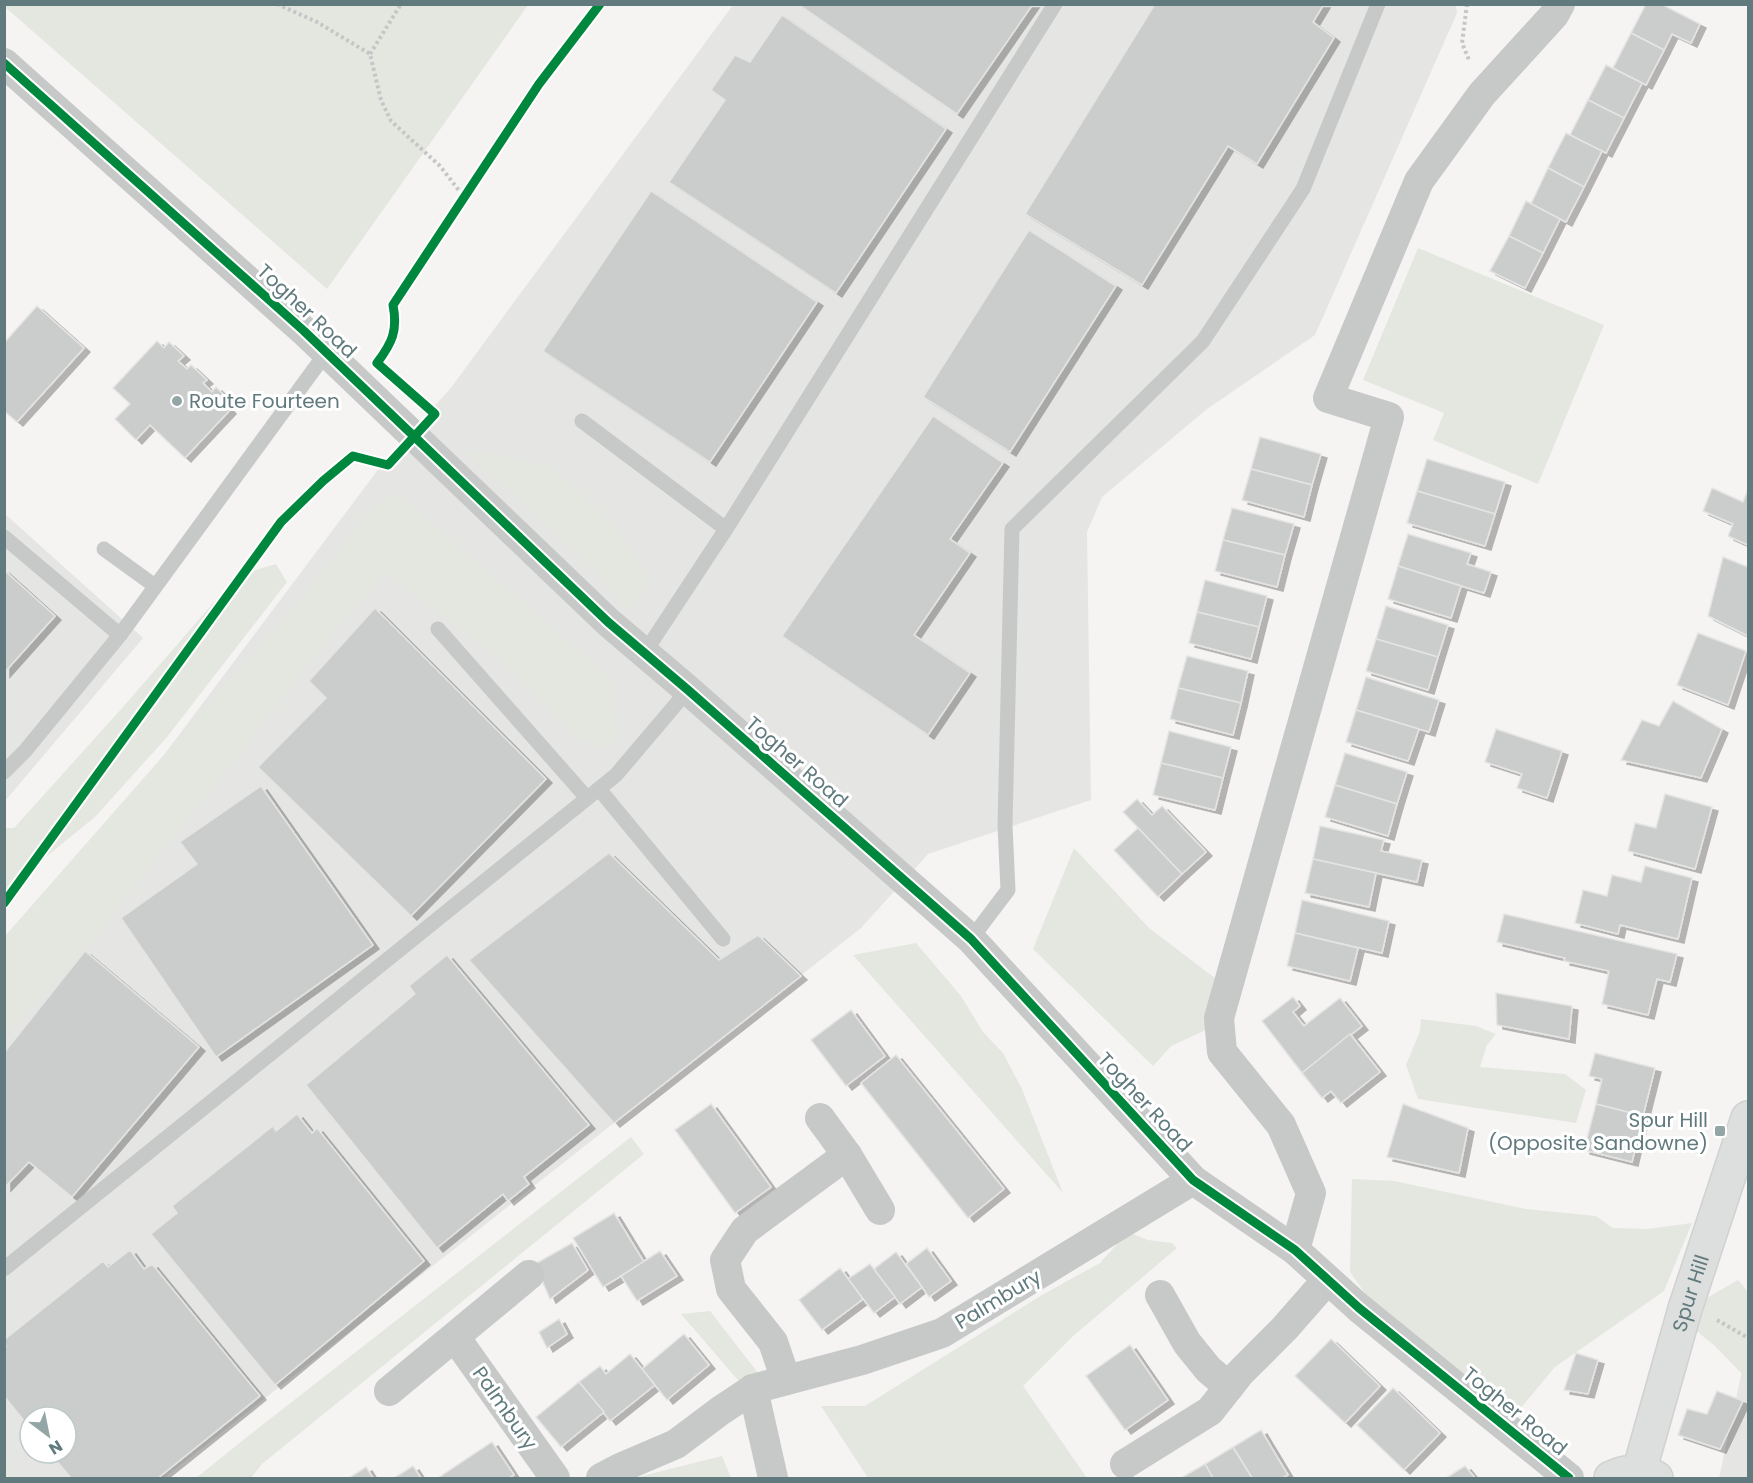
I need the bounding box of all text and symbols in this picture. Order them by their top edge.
street label: Togher Road [251,257,363,365]
place label: Route Fourteen [189,387,340,415]
marker: Route Fourteen [170,394,184,408]
street label: Togher Road [740,710,854,814]
street label: Togher Road [1091,1046,1199,1158]
place label: Spur Hill (Opposite Sandowne) [1488,1106,1708,1157]
marker: Spur Hill (Opposite Sandowne) [1713,1124,1727,1138]
street label: Spur Hill [1665,1251,1716,1335]
street label: Palmbury [950,1262,1046,1336]
street label: Togher Road [1457,1360,1573,1462]
street label: Palmbury [466,1361,544,1455]
north arrow [18,1405,78,1465]
text: N [44,1434,67,1460]

